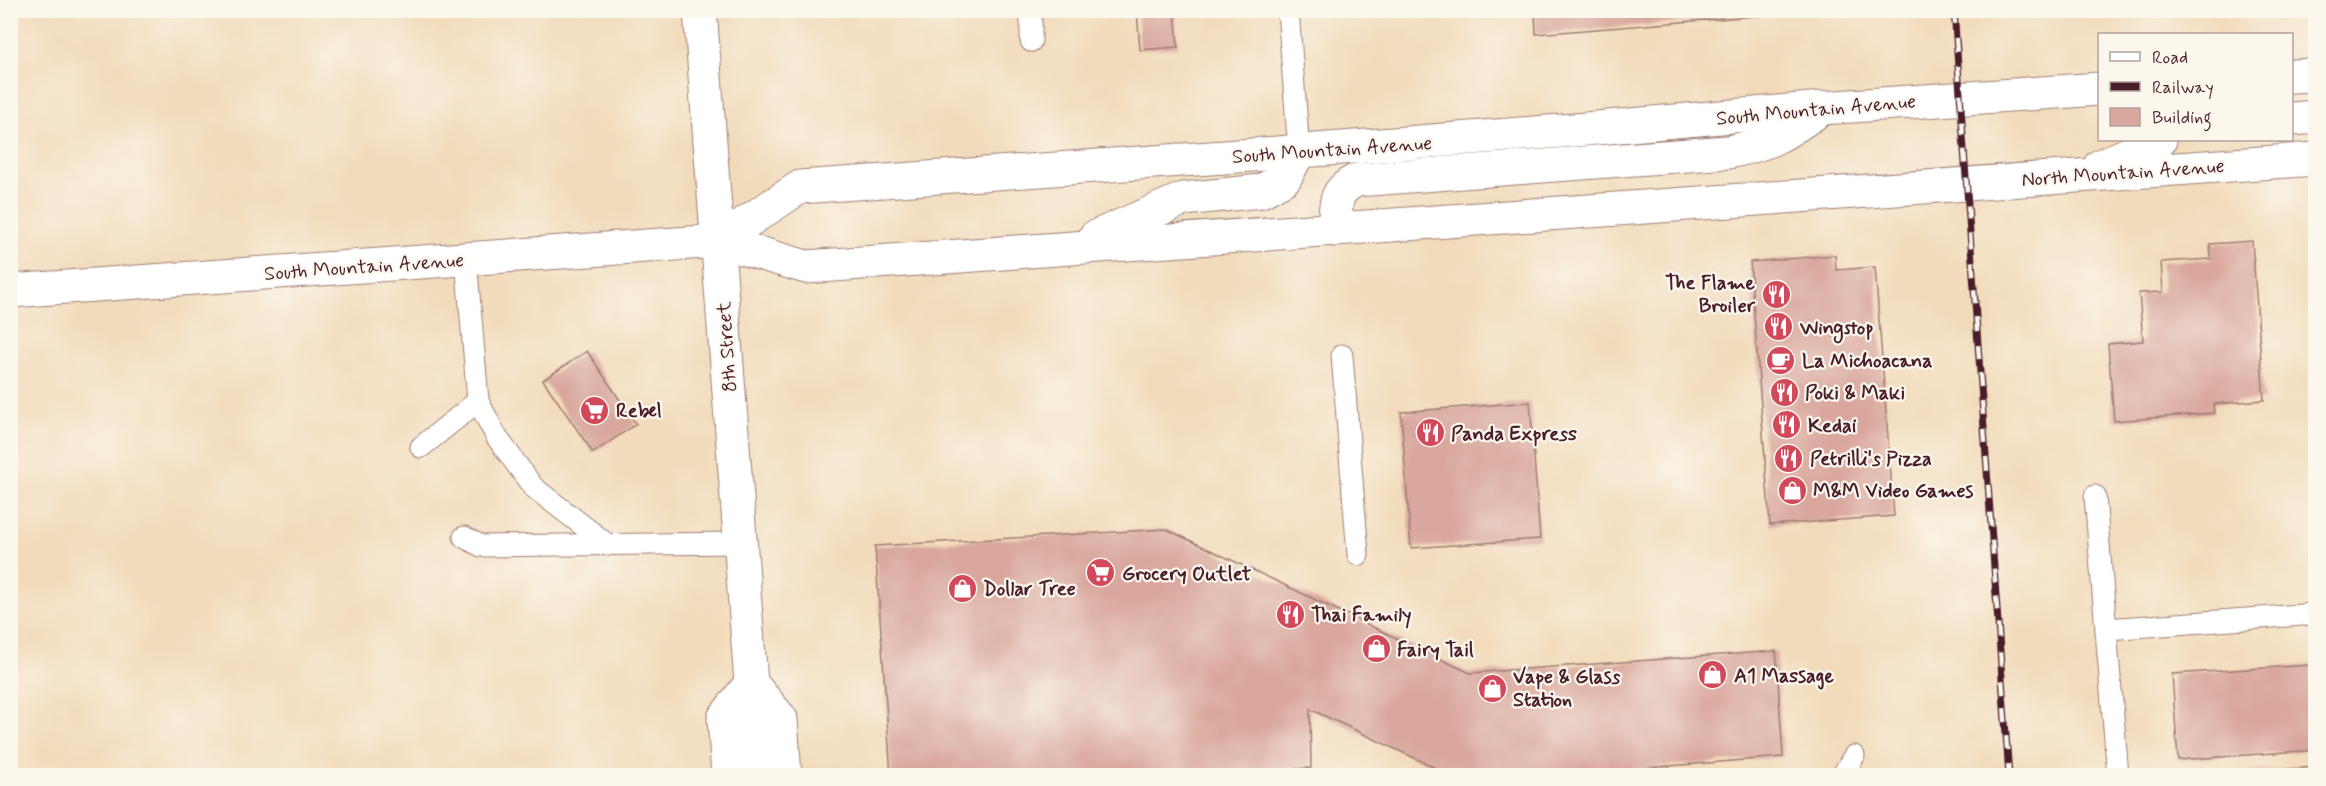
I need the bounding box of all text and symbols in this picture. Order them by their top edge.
legend [2098,33,2293,141]
text: Road [2152,46,2188,70]
text: Railway [2152,76,2214,100]
street label: South Mountain Avenue [1715,88,1917,133]
text: Building [2152,106,2212,132]
street label: South Mountain Avenue [1231,130,1433,171]
street label: North Mountain Avenue [2021,153,2225,194]
street label: South Mountain Avenue [263,247,465,288]
place label: The Flame Broiler [1665,270,1756,320]
restaurant icon: The Flame Broiler [1760,278,1792,310]
street label: 8th Street [711,300,744,393]
restaurant icon: Wingstop [1763,311,1795,343]
place label: Wingstop [1799,315,1873,344]
cafe icon: La Michoacana [1765,344,1797,376]
place label: La Michoacana [1802,348,1933,375]
restaurant icon: Poki & Maki [1768,376,1800,408]
place label: Poki & Maki [1805,380,1905,407]
supermarket icon: Rebel [579,394,611,426]
place label: Rebel [616,398,662,425]
restaurant icon: Kedai [1771,409,1803,441]
place label: Kedai [1808,413,1857,440]
restaurant icon: Panda Express [1414,417,1446,449]
place label: Panda Express [1451,421,1577,448]
restaurant icon: Petrilli's Pizza [1773,442,1805,474]
place label: Petrilli's Pizza [1810,446,1932,473]
shop icon: M&M Video Games [1776,474,1808,506]
place label: M&M Video Games [1813,478,1974,505]
supermarket icon: Grocery Outlet [1085,557,1117,589]
place label: Grocery Outlet [1122,561,1252,588]
shop icon: Dollar Tree [946,572,978,604]
place label: Dollar Tree [983,576,1076,603]
restaurant icon: Thai Family [1274,598,1306,630]
place label: Thai Family [1311,602,1411,629]
shop icon: Fairy Tail [1360,633,1392,665]
place label: Fairy Tail [1397,637,1474,664]
shop icon: A1 Massage [1697,659,1729,691]
place label: A1 Massage [1734,663,1835,690]
place label: Vape & Glass Station [1513,664,1621,714]
shop icon: Vape & Glass Station [1476,672,1508,704]

